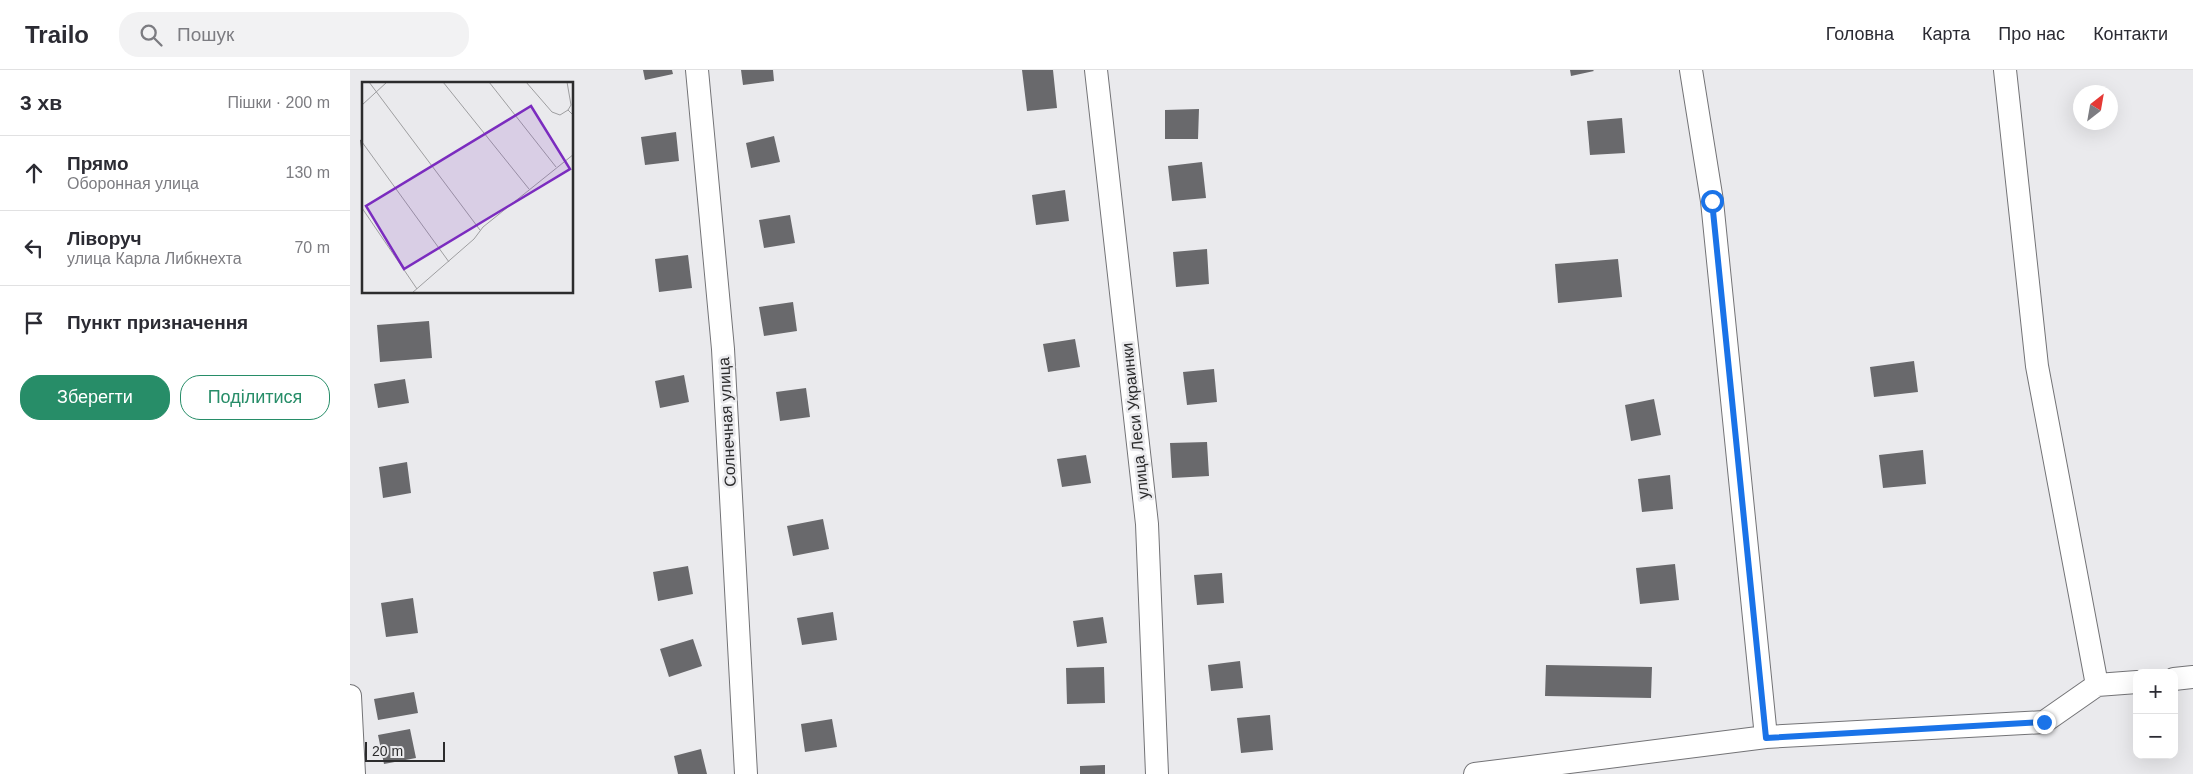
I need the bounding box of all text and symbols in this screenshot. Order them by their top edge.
search box [119,12,469,57]
text: Trailo [25,21,89,48]
icon: search [137,21,165,49]
text: Пошук [177,24,234,45]
text: Головна [1826,24,1894,44]
text: Карта [1922,24,1970,44]
text: Про нас [1998,24,2065,44]
text: Контакти [2093,24,2168,44]
inset map [362,82,574,294]
north arrow [2073,85,2118,130]
text: 3 хв [20,91,62,114]
text: Пішки · 200 m [227,94,330,111]
text: Прямо [67,153,129,174]
icon: ahead [20,159,48,187]
text: 130 m [286,164,330,181]
text: Оборонная улица [67,175,199,192]
route start [1701,190,1724,213]
text: Ліворуч [67,228,142,249]
icon: left [20,234,48,262]
text: 70 m [294,239,330,256]
text: улица Карла Либкнехта [67,250,242,267]
icon: arrive [20,309,48,337]
text: Пункт призначення [67,312,248,333]
street label: улица Леси Украинки [1118,342,1152,500]
street label: Солнечная улица [715,357,739,487]
button: Зберегти [20,375,170,420]
button: Поділитися [180,375,330,420]
map controls [2133,669,2178,759]
button: + [2133,669,2178,714]
route end [2033,711,2056,734]
button: − [2133,714,2178,759]
scale bar [365,739,445,762]
text: 20 m [372,743,403,759]

